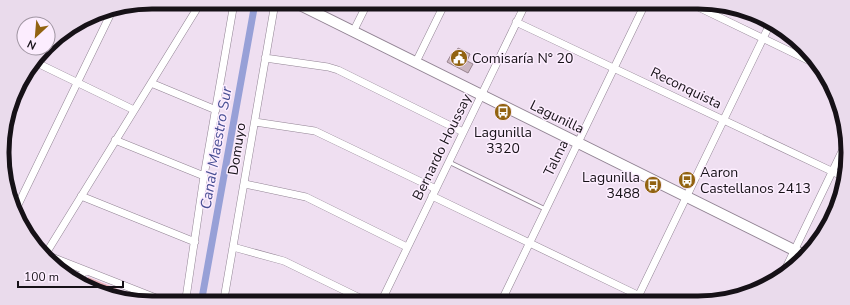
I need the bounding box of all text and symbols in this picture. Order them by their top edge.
north arrow [16,16,56,56]
text: N [25,36,39,53]
public building icon: Comisaría N° 20 [449,48,469,68]
place label: Comisaría N° 20 [472,49,573,68]
street label: Reconquista [647,63,725,113]
water label: Canal Maestro Sur [195,84,237,211]
street label: Bernardo Houssay [408,90,476,203]
street label: Lagunilla [527,96,587,138]
bus stop icon: Lagunilla 3320 [493,102,513,122]
street label: Domuyo [223,121,251,177]
place label: Lagunilla 3320 [474,123,532,158]
street label: Talma [539,137,573,179]
place label: Aaron Castellanos 2413 [700,163,811,198]
place label: Lagunilla 3488 [582,168,640,203]
bus stop icon: Aaron Castellanos 2413 [677,170,697,190]
bus stop icon: Lagunilla 3488 [643,175,663,195]
scale bar [18,263,123,289]
text: 100 m [24,269,59,285]

